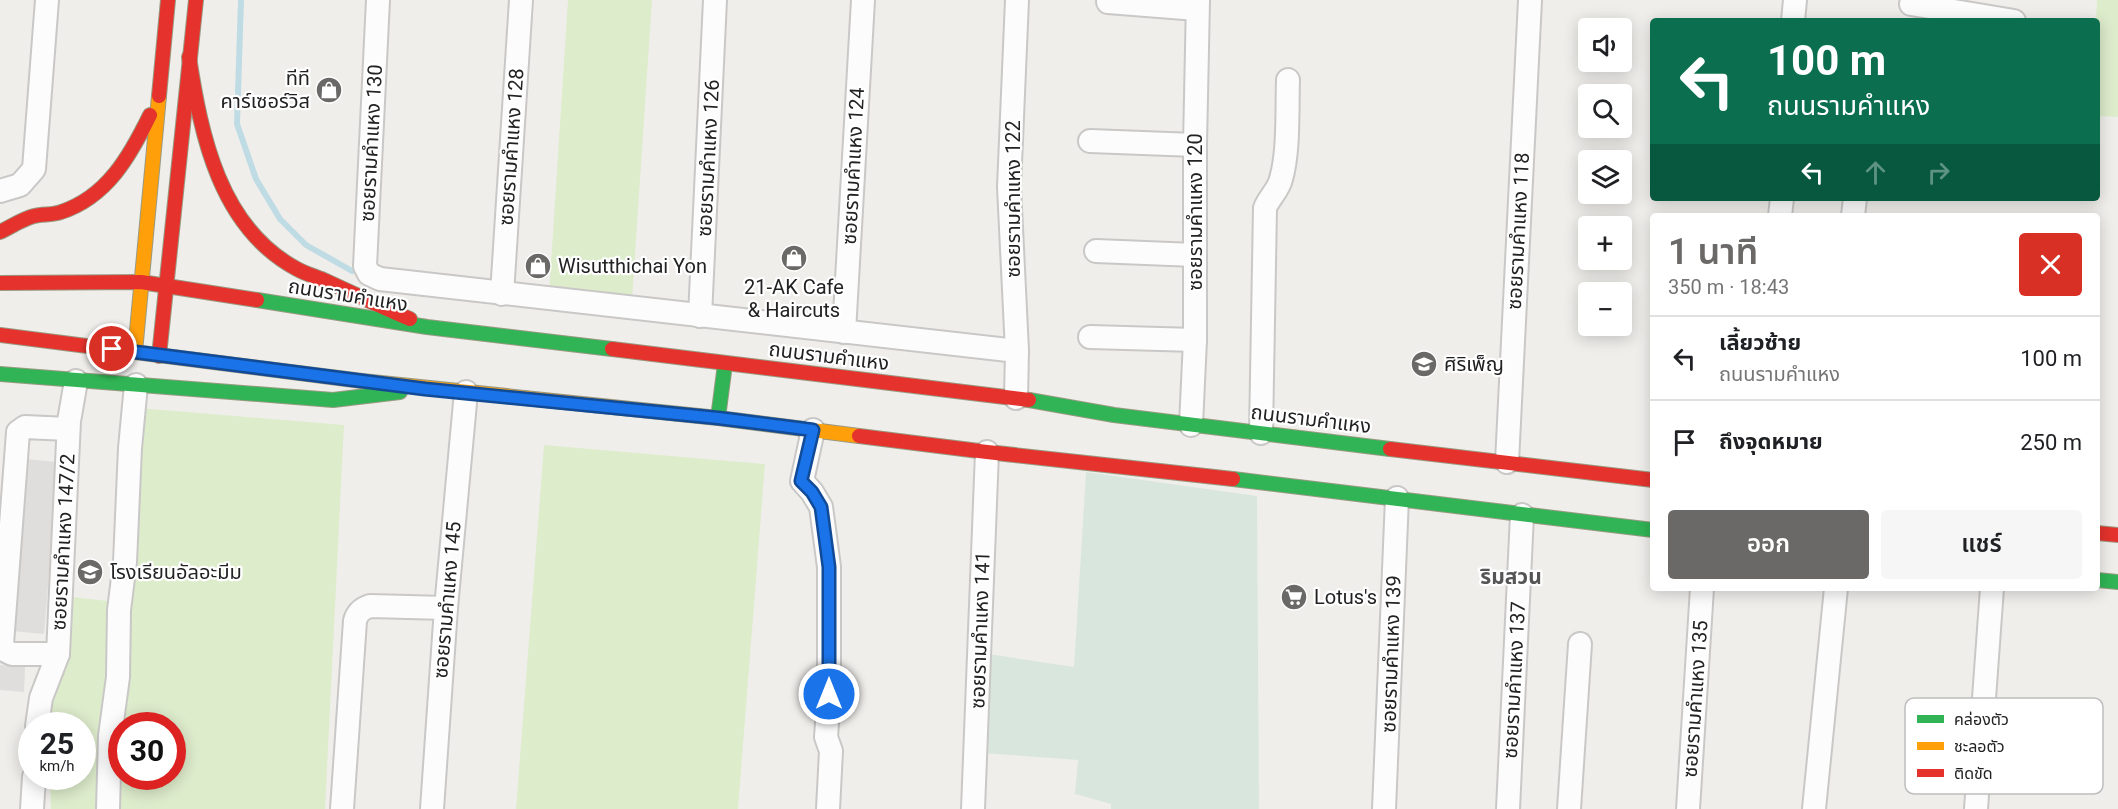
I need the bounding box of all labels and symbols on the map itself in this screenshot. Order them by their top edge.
street label: ซอยรามคำแหง 130 [355,64,387,222]
place label: ทีที คาร์เซอร์วิส [221,66,310,113]
street label: ซอยรามคำแหง 128 [494,68,528,226]
shop icon: ทีที คาร์เซอร์วิส [314,75,344,105]
street label: ซอยรามคำแหง 126 [692,79,724,237]
street label: ซอยรามคำแหง 124 [837,87,869,245]
street label: ซอยรามคำแหง 122 [1001,120,1025,278]
street label: ซอยรามคำแหง 120 [1183,133,1207,291]
street label: ซอยรามคำแหง 118 [1502,152,1534,310]
shop icon: 21-AK Cafe & Haircuts [779,243,809,273]
shop icon: Wisutthichai Yon [523,251,553,281]
place label: Wisutthichai Yon [558,254,707,278]
street label: ถนนรามคำแหง [286,274,410,316]
place label: 21-AK Cafe & Haircuts [744,275,844,322]
pin [86,323,137,374]
street label: ถนนรามคำแหง [768,337,890,375]
school or university icon: ศิริเพ็ญ [1409,349,1439,379]
place label: ศิริเพ็ญ [1444,352,1504,376]
street label: ถนนรามคำแหง [1250,400,1372,438]
street label: ซอยรามคำแหง 147/2 [46,453,80,631]
street label: ซอยรามคำแหง 145 [428,520,466,680]
street label: ซอยรามคำแหง 141 [965,551,995,709]
school or university icon: โรงเรียนอัลอะมีม [75,557,105,587]
place label: โรงเรียนอัลอะมีม [110,560,242,584]
district label: ริมสวน [1479,565,1542,589]
street label: ซอยรามคำแหง 139 [1376,575,1406,733]
supermarket icon: Lotus's [1279,582,1309,612]
place label: Lotus's [1314,585,1377,609]
street label: ซอยรามคำแหง 137 [1498,601,1530,759]
street label: ซอยรามคำแหง 135 [1678,620,1712,778]
position arrow [797,662,861,726]
legend [1905,698,2103,794]
text: คล่องตัว [1954,710,2009,729]
speed limit sign: 30 [108,712,186,790]
text: ชะลอตัว [1954,737,2005,756]
text: ติดขัด [1954,764,1993,783]

